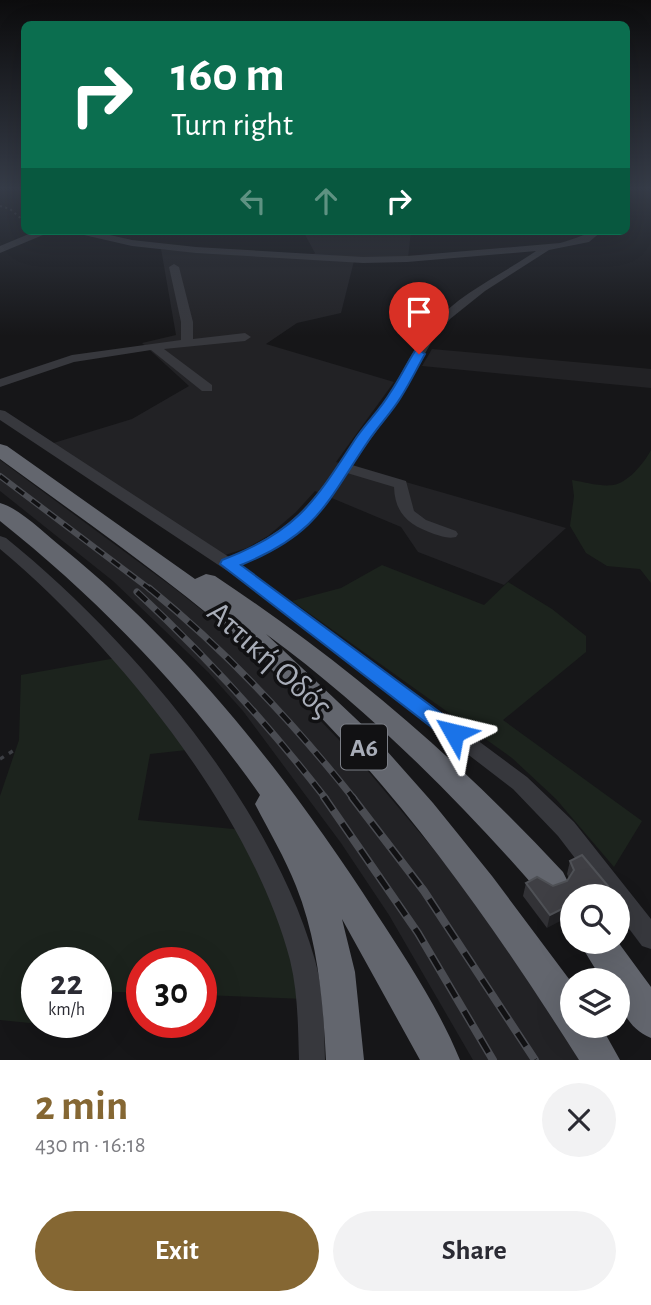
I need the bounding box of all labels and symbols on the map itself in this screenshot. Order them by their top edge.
pin [389,282,449,354]
street label: Αττική Οδός [201,596,338,724]
position arrow [417,696,491,770]
road number: Α6 [341,724,387,769]
speed limit sign: 30 [126,947,217,1038]

